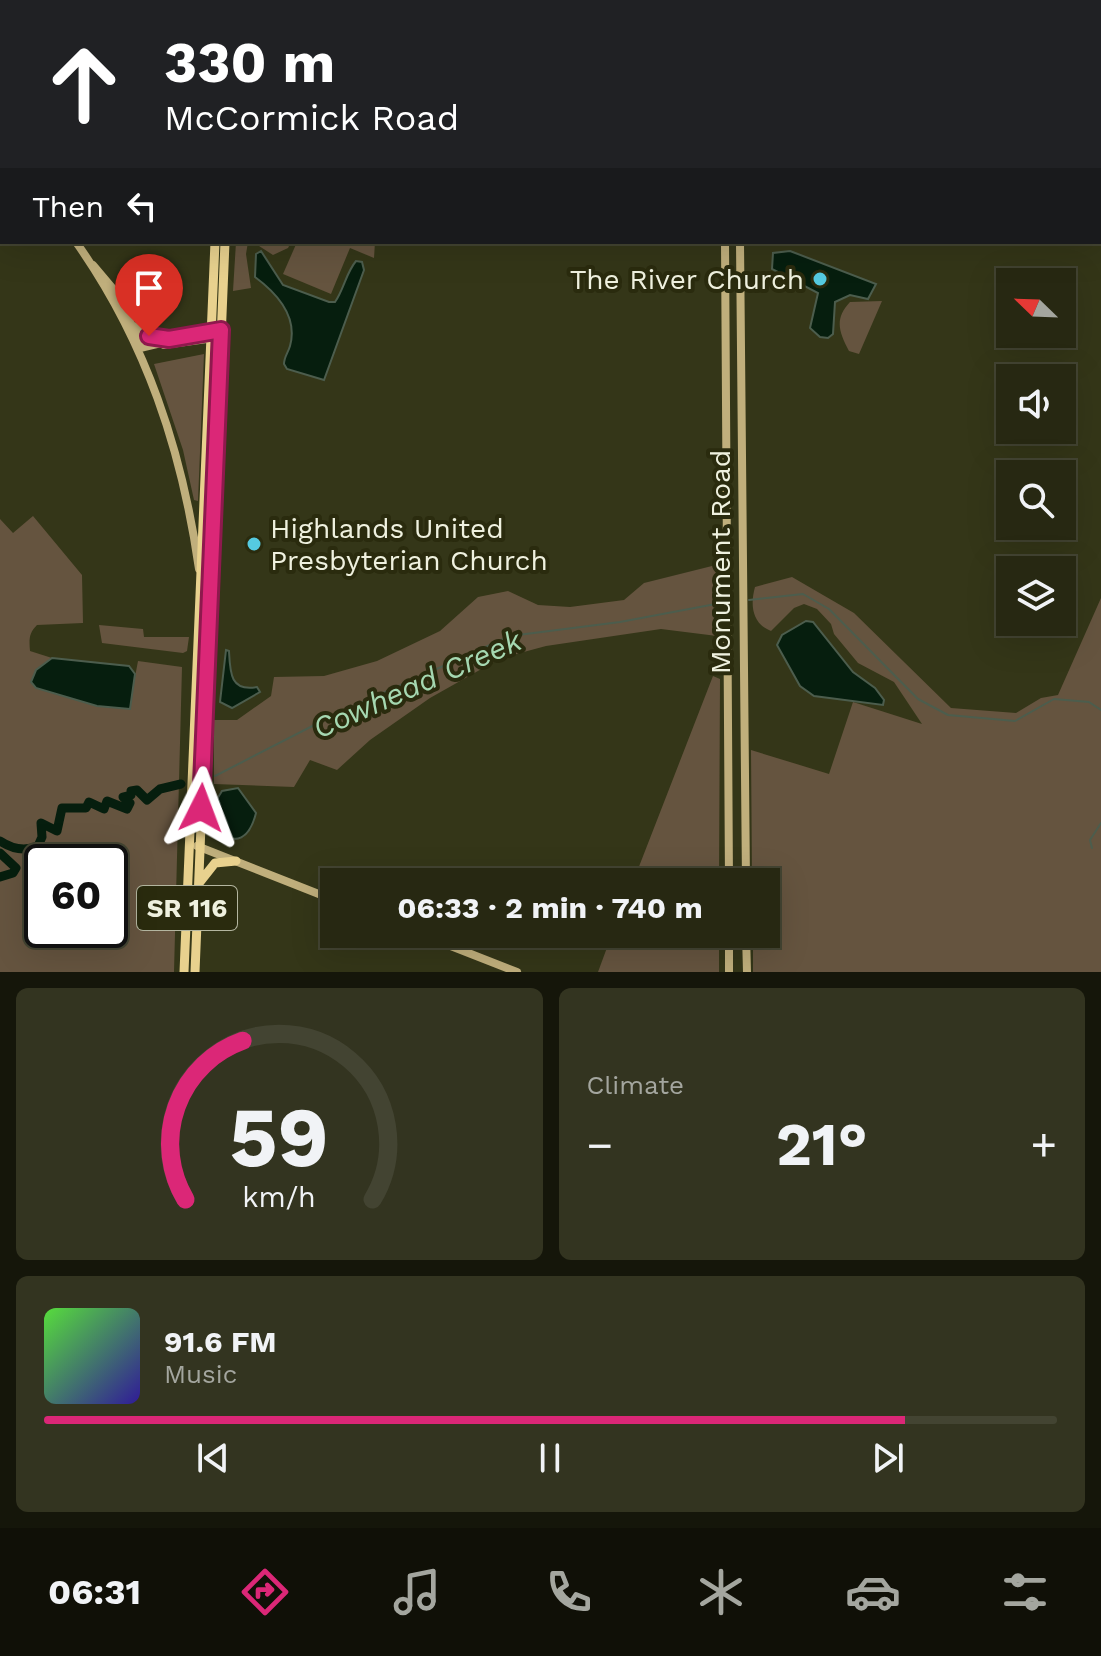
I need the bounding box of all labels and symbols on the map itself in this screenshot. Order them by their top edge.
pin [115,254,183,336]
place label: The River Church [570,263,804,296]
north arrow [996,268,1076,348]
marker: The River Church [811,270,829,288]
street label: Monument Road [704,450,737,674]
place label: Highlands United Presbyterian Church [270,512,548,577]
marker: Highlands United Presbyterian Church [245,535,263,553]
water label: Cowhead Creek [307,622,528,746]
position arrow [159,766,243,850]
speed limit sign: 60 [24,844,128,948]
road number: SR 116 [137,886,237,930]

